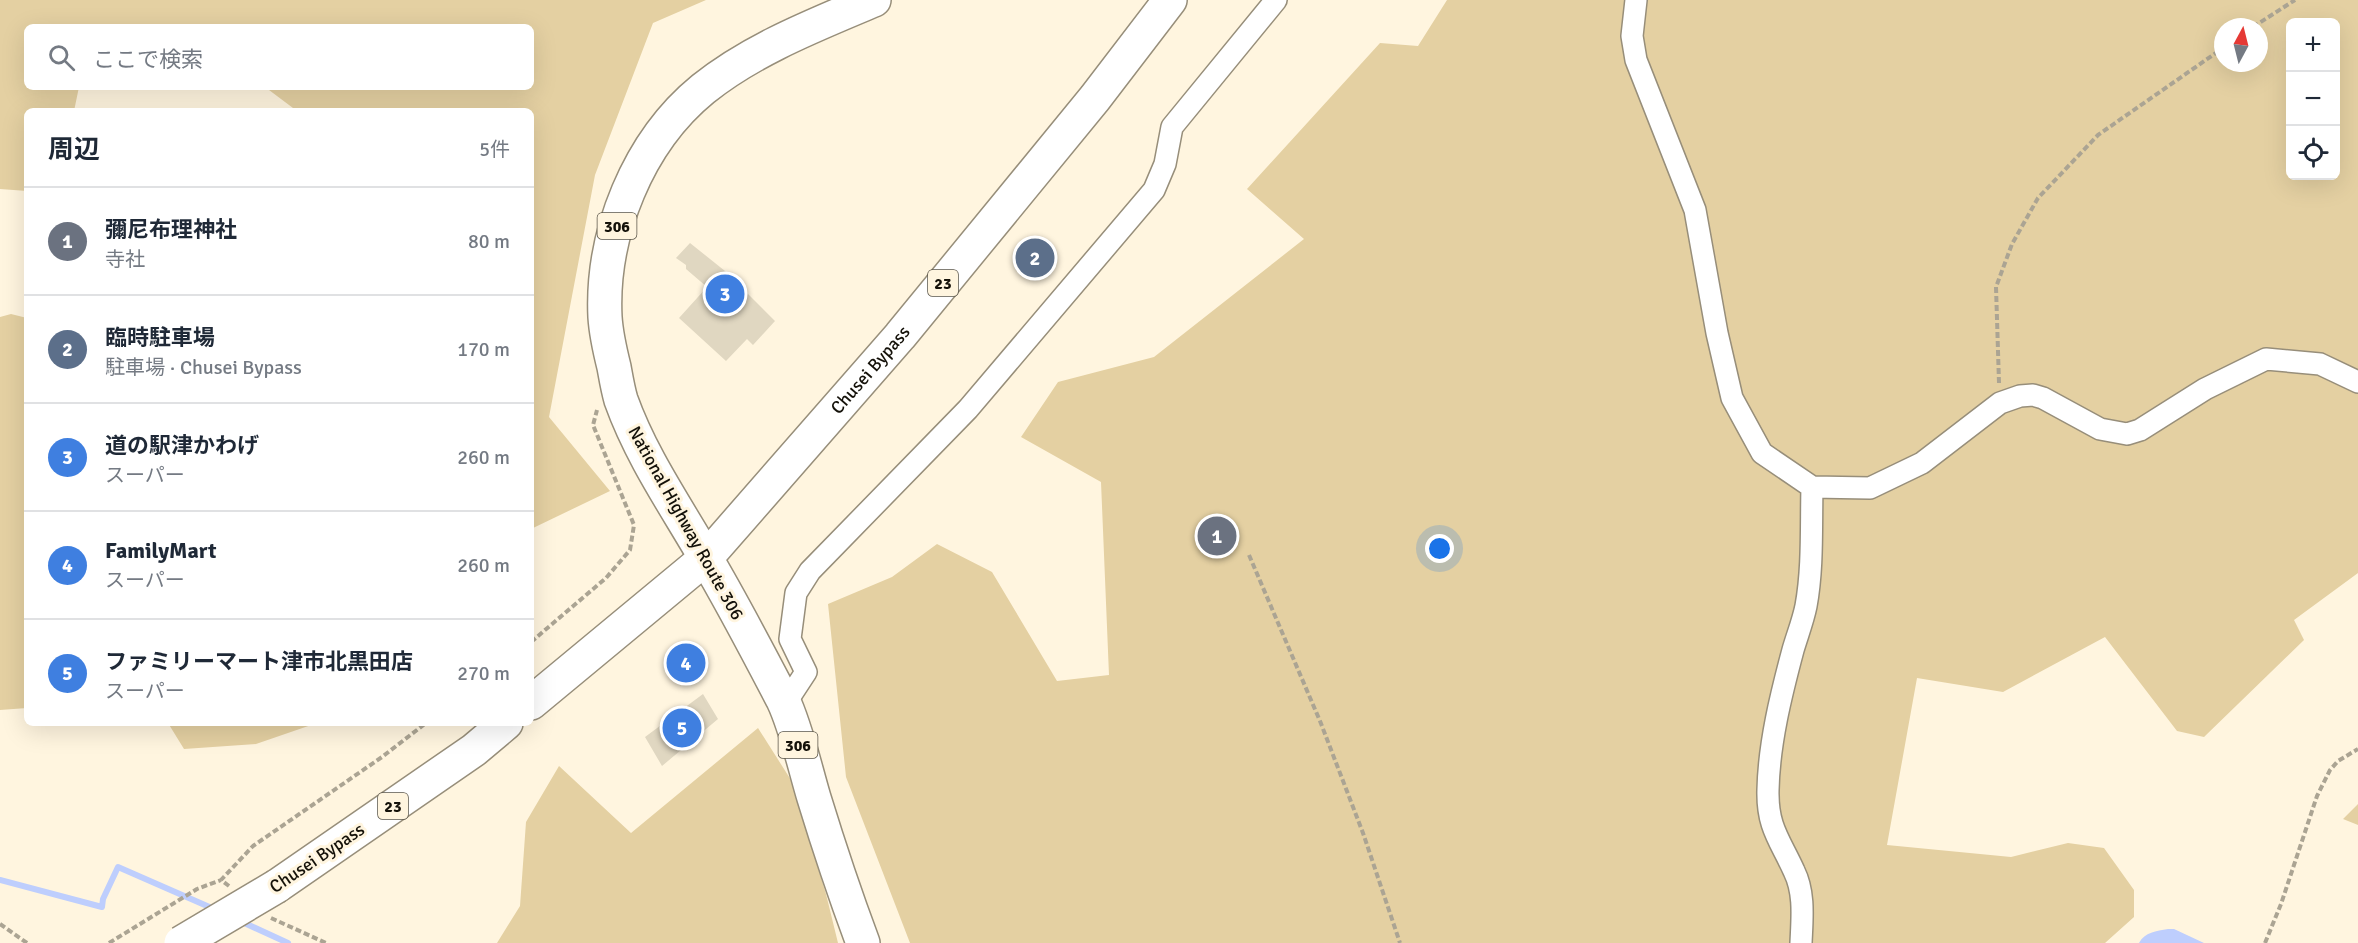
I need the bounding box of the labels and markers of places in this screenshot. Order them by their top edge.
pin: 2 [1016,236,1054,280]
pin: 3 [706,272,744,316]
pin: 1 [1198,514,1236,558]
pin: 4 [666,640,706,686]
pin: 5 [662,706,702,750]

